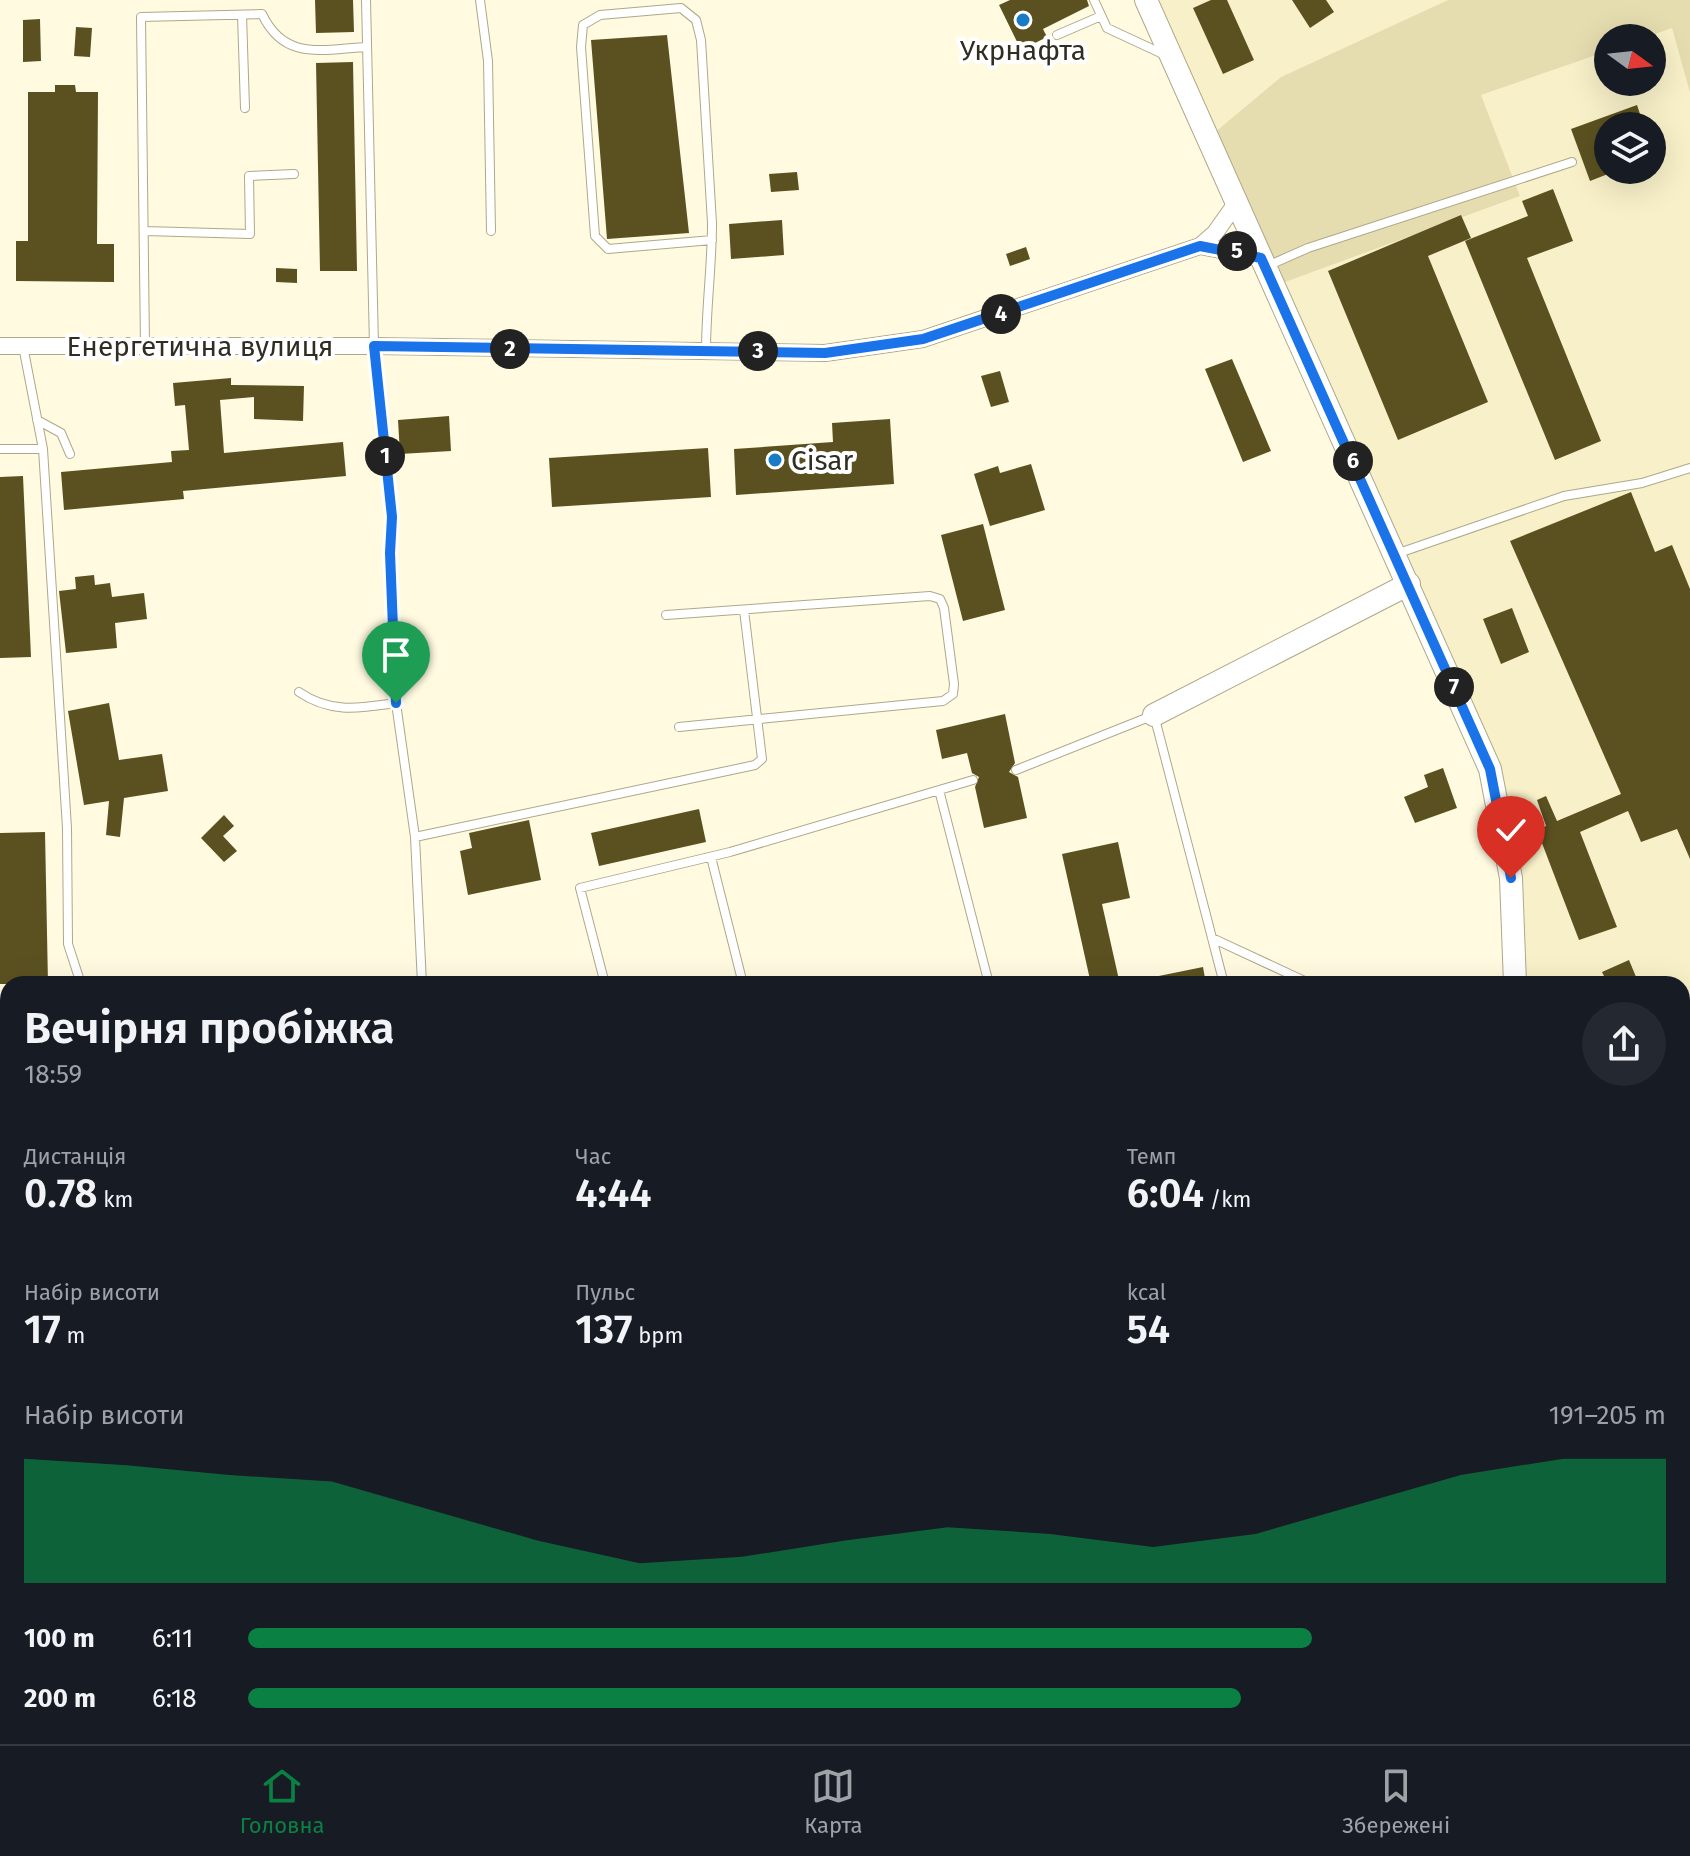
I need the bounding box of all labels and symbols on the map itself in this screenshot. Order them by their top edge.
marker: Укрнафта [1014,11,1032,29]
north arrow [1594,24,1666,96]
place label: Укрнафта [960,34,1086,67]
pin: 5 [1217,231,1257,271]
pin: 4 [981,294,1021,334]
pin: 2 [490,329,530,369]
street label: Енергетична вулиця [67,330,333,363]
pin: 3 [738,331,778,371]
pin: 1 [365,436,405,476]
pin: 6 [1333,441,1373,481]
place label: Cisar [791,444,854,477]
marker: Cisar [766,451,784,469]
pin [362,621,430,703]
pin: 7 [1434,667,1474,707]
pin [1477,796,1545,878]

